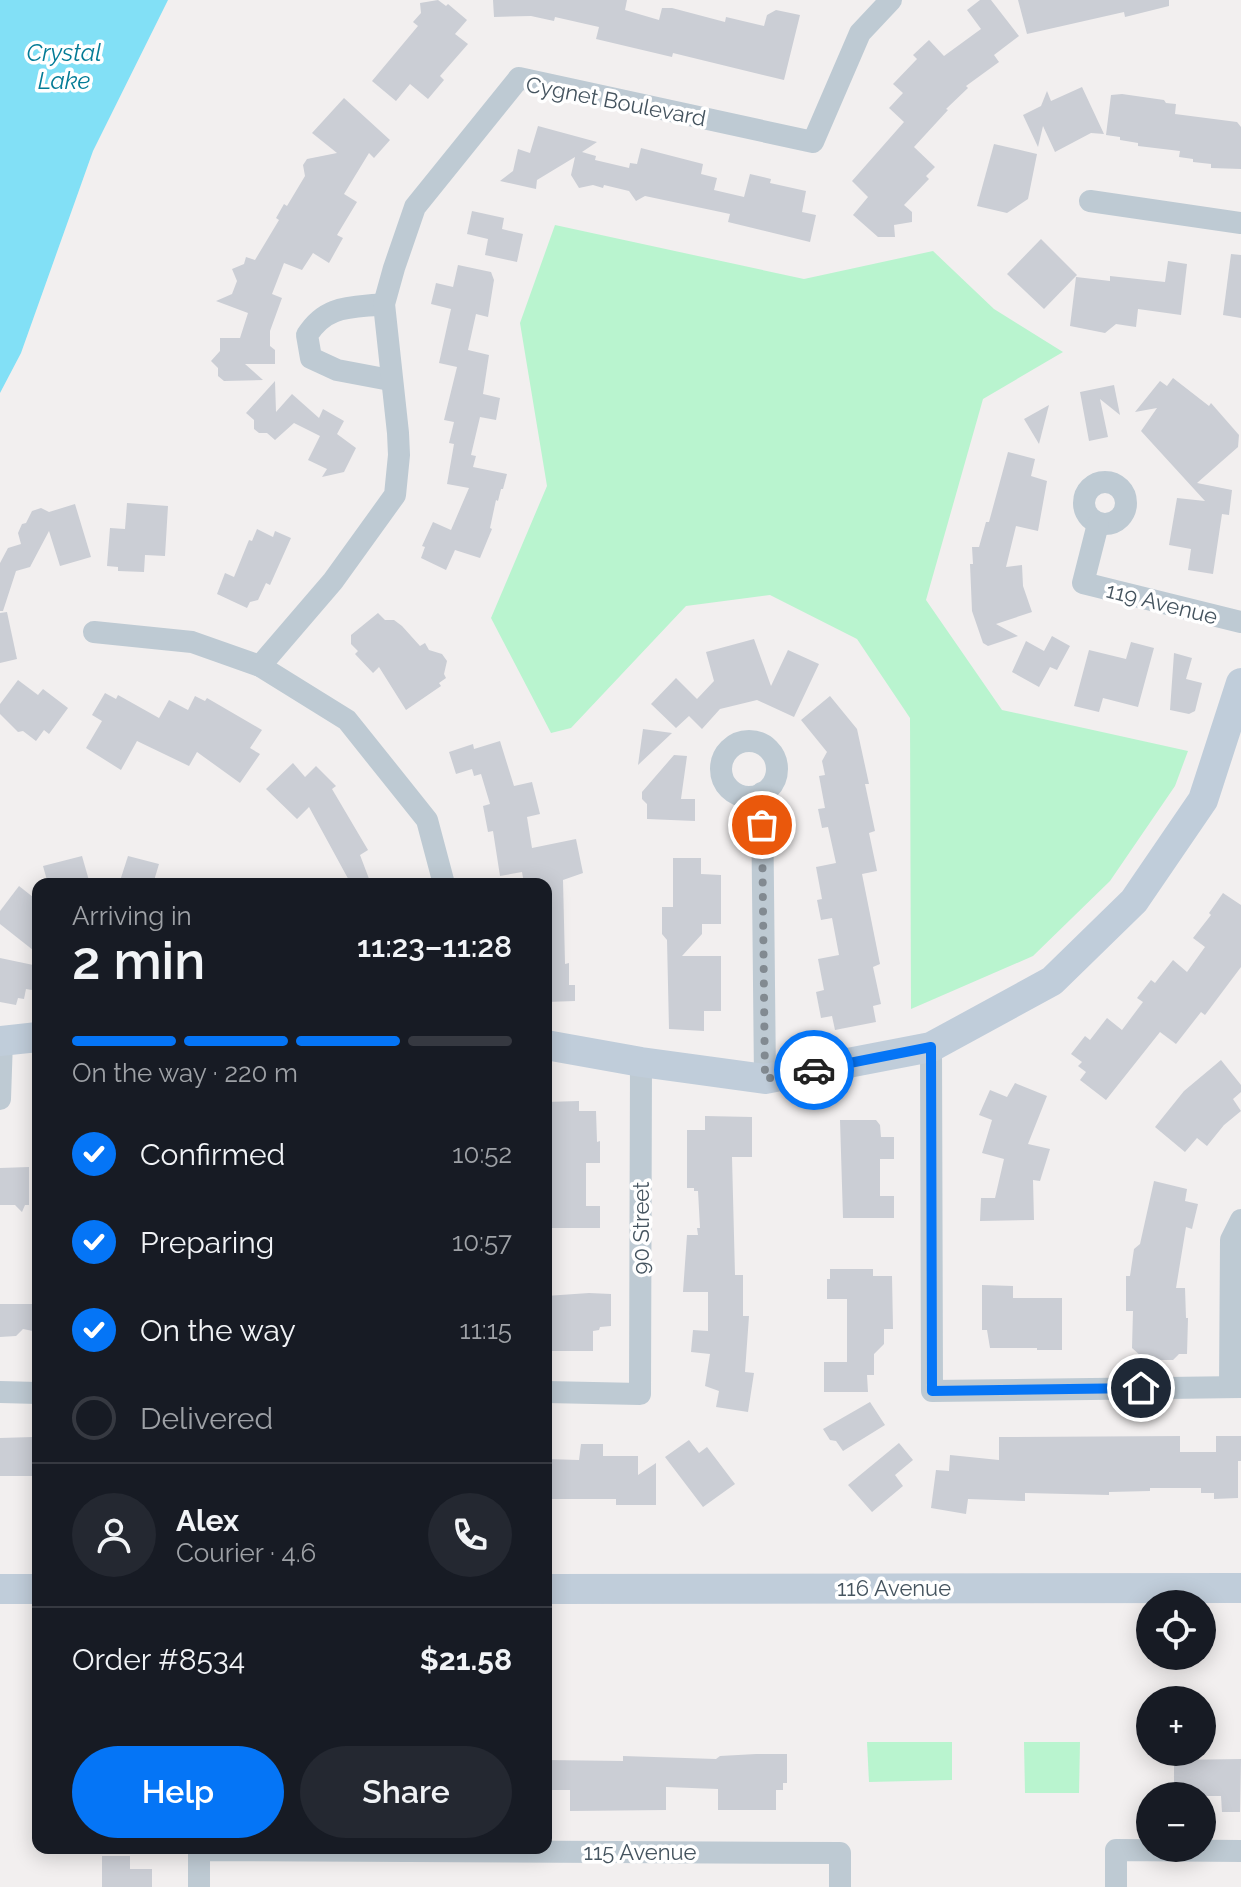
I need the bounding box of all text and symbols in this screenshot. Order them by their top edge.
water label: Crystal Lake [27,38,101,95]
street label: Cygnet Boulevard [524,71,708,131]
street label: 119 Avenue [1104,577,1220,629]
pin [728,791,796,859]
icon: bag [740,803,784,847]
text: Arriving in [72,901,192,931]
text: 11:23–11:28 [357,929,512,964]
text: 2 min [72,930,205,991]
courier [774,1030,854,1110]
icon: car [792,1048,836,1092]
text: On the way · 220 m [72,1058,298,1088]
icon: check [72,1132,116,1176]
text: Confirmed [140,1137,285,1172]
text: 10:52 [452,1139,512,1169]
street label: 90 Street [628,1181,654,1274]
icon: check [72,1220,116,1264]
text: Preparing [140,1225,274,1260]
text: 10:57 [452,1227,512,1257]
icon: check [72,1308,116,1352]
text: On the way [140,1313,296,1348]
text: 11:15 [460,1315,512,1345]
pin [1107,1354,1175,1422]
icon: home [1119,1366,1163,1410]
text: Delivered [140,1401,273,1436]
button: person [72,1493,156,1577]
button: phone [428,1493,512,1577]
text: Alex [176,1503,239,1538]
text: Courier · 4.6 [176,1538,316,1568]
street label: 116 Avenue [837,1575,951,1601]
map controls [1136,1590,1216,1862]
button: locate [1136,1590,1216,1670]
text: Order #8534 [72,1642,245,1677]
text: $21.58 [420,1642,512,1677]
button: + [1136,1686,1216,1766]
button: Help [72,1746,284,1838]
button: Share [300,1746,512,1838]
button: − [1136,1782,1216,1862]
street label: 115 Avenue [584,1839,697,1865]

